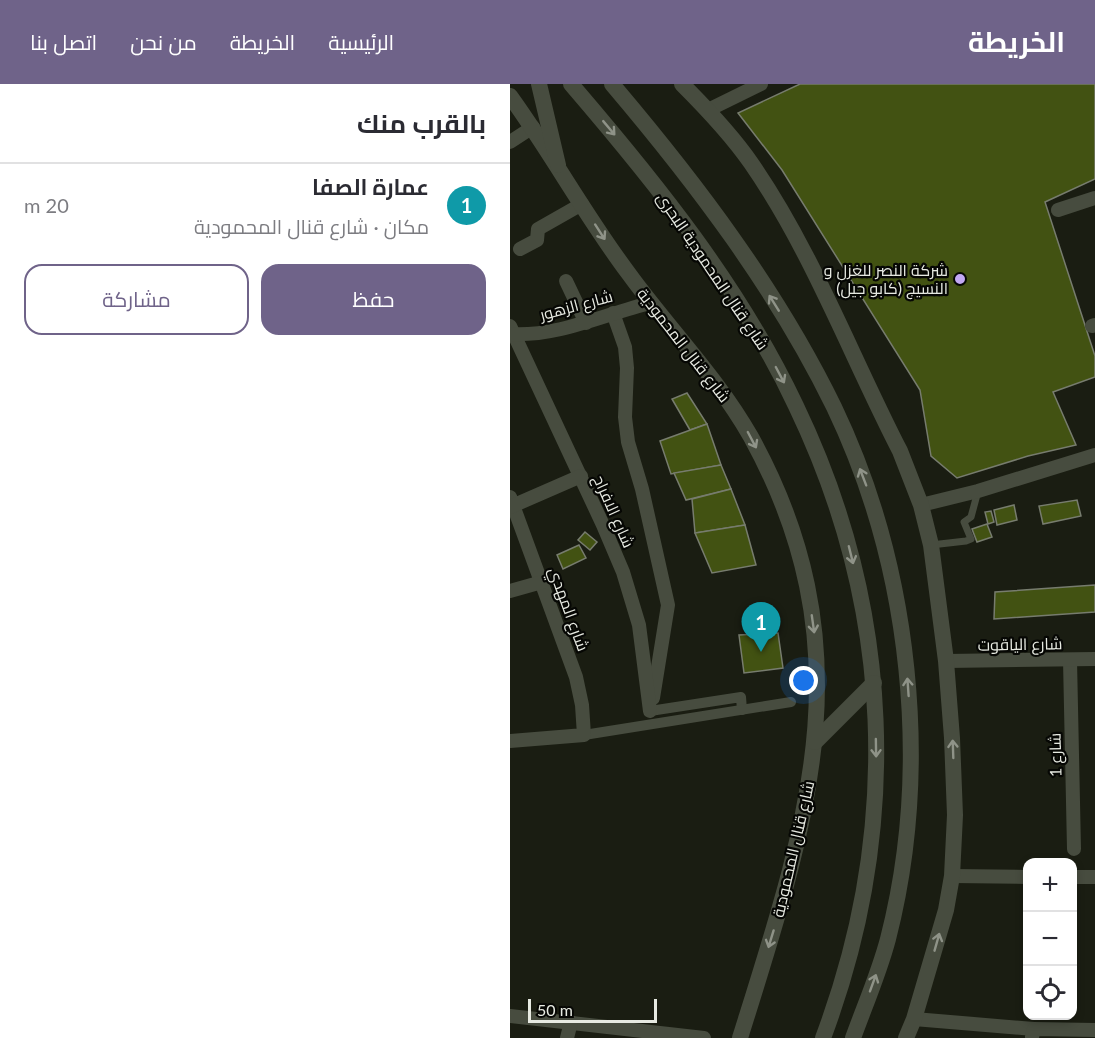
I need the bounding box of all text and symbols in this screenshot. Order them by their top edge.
text: الخريطة [968,24,1065,58]
text: اتصل بنا [30,29,97,54]
text: من نحن [130,29,197,54]
text: الخريطة [230,29,295,54]
text: الرئيسية [328,29,394,54]
text: بالقرب منك [357,107,486,139]
one-way arrow [602,120,616,135]
text: عمارة الصفا [312,173,429,200]
street label: شارع قنال المحمودية البحرى [653,189,773,353]
text: 20 m [24,193,69,217]
text: 1 [461,193,472,217]
text: مكان · شارع قنال المحمودية [194,214,429,238]
one-way arrow [593,224,606,241]
place label: شركة النصر للغزل و النسيج (كابو جيل) [824,260,948,300]
button: مشاركة [24,264,249,335]
button: حفظ [261,264,486,335]
marker: شركة النصر للغزل و النسيج (كابو جيل) [953,272,967,286]
street label: شارع قنال المحمودية [634,284,734,406]
street label: شارع الزهور [536,286,615,327]
one-way arrow [768,295,780,312]
one-way arrow [775,365,786,383]
one-way arrow [746,431,758,448]
one-way arrow [856,468,867,487]
street label: شارع الافراح [587,471,639,551]
one-way arrow [846,545,858,564]
street label: شارع المهدي [541,564,593,655]
pin: 1 [742,602,780,652]
one-way arrow [808,614,819,633]
street label: شارع الياقوت [977,633,1063,657]
your location [789,666,818,695]
one-way arrow [902,678,913,698]
street label: شارع 1 [1045,733,1067,777]
one-way arrow [870,738,882,758]
one-way arrow [947,740,958,760]
street label: شارع قنال المحمودية [768,779,820,920]
map controls [1023,858,1077,1020]
button: + [1023,858,1077,912]
button: − [1023,912,1077,966]
one-way arrow [765,929,776,948]
one-way arrow [932,933,943,952]
button: locate [1023,966,1077,1020]
one-way arrow [868,974,879,993]
scale bar [528,996,657,1024]
text: 50 m [537,1000,573,1019]

